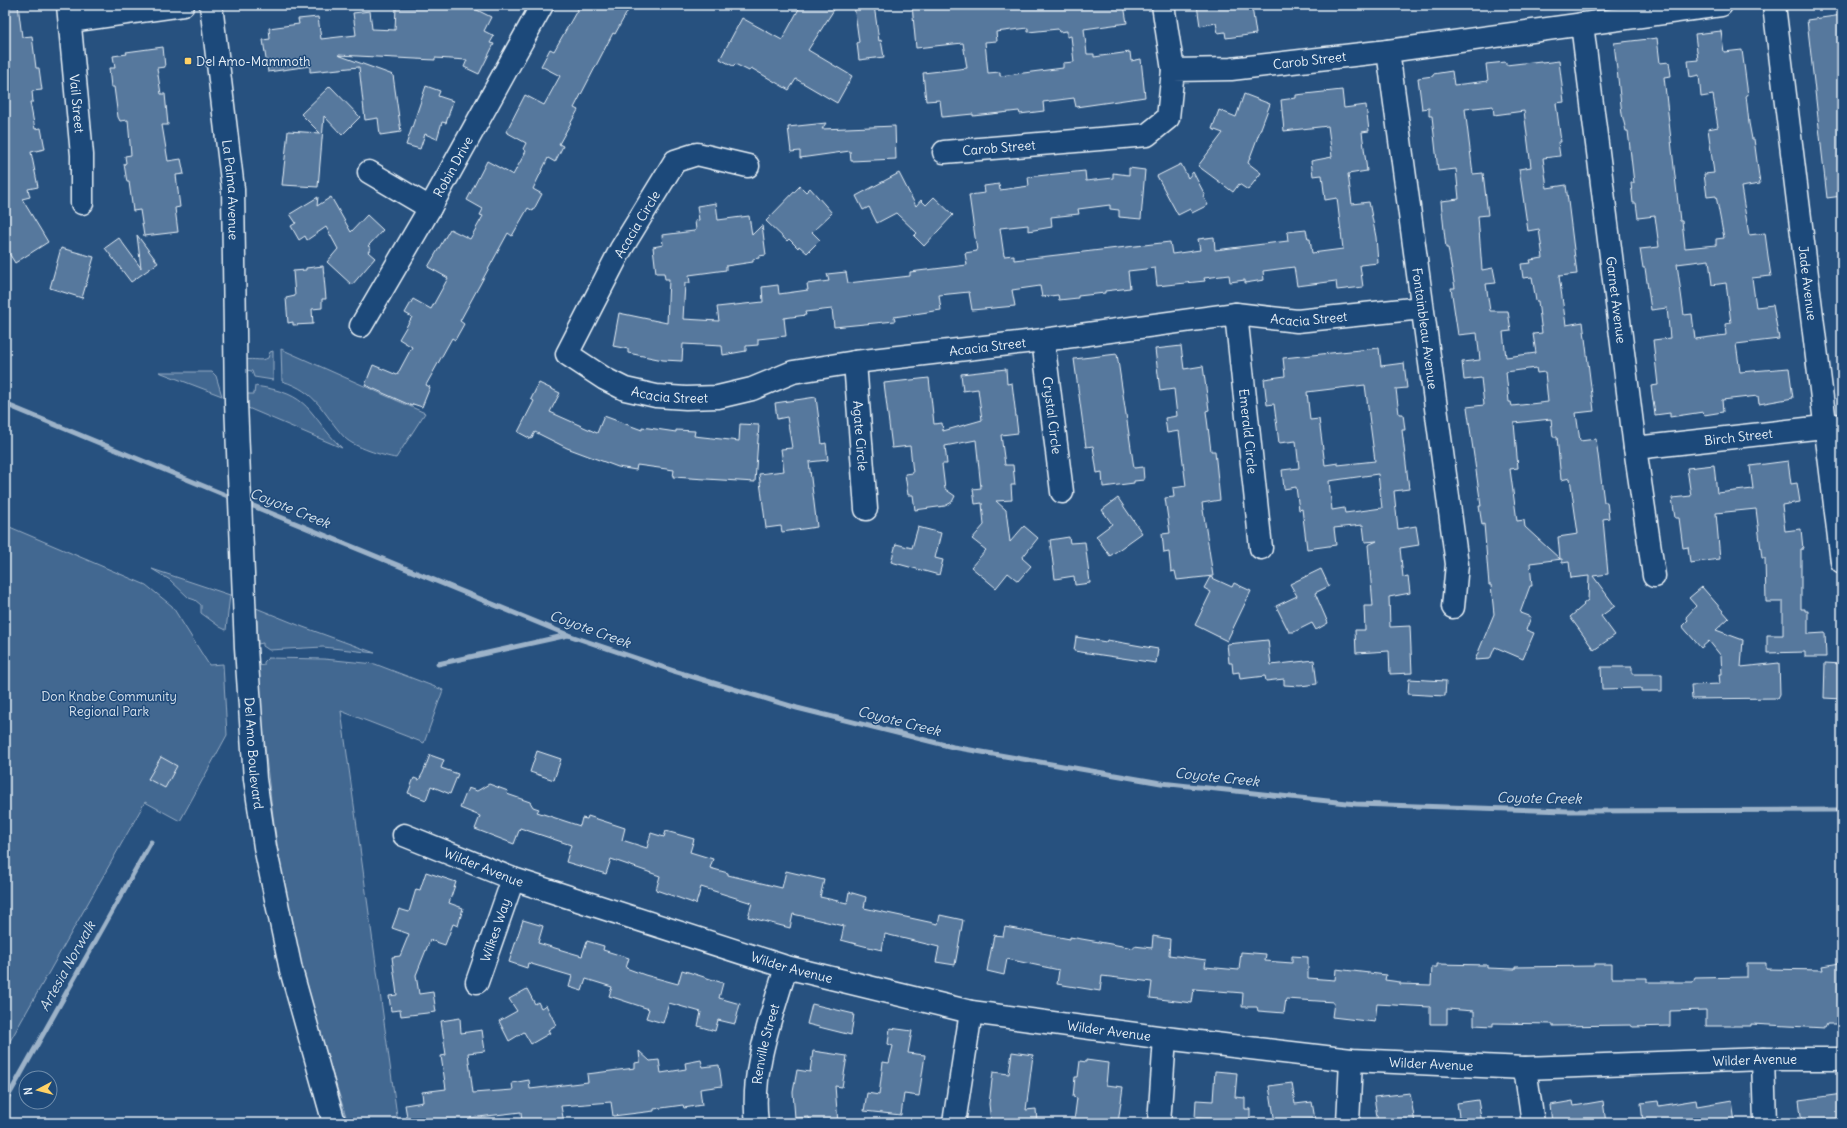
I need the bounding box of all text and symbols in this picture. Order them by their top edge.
street label: Carob Street [1272,48,1348,73]
place label: Del Amo-Mammoth [196,53,311,70]
marker: Del Amo-Mammoth [183,56,193,66]
street label: Vail Street [66,74,88,134]
street label: Robin Drive [430,133,477,200]
street label: Carob Street [962,136,1037,159]
street label: La Palma Avenue [218,139,242,240]
street label: Acacia Circle [611,188,664,261]
street label: Jade Avenue [1794,245,1820,321]
street label: Garnet Avenue [1602,255,1630,345]
street label: Fontainbleau Avenue [1408,267,1441,390]
street label: Acacia Street [1270,308,1349,330]
street label: Acacia Street [948,334,1027,360]
street label: Crystal Circle [1039,376,1065,455]
street label: Acacia Street [630,383,709,407]
street label: Emerald Circle [1235,388,1261,475]
street label: Agate Circle [849,400,871,472]
street label: Birch Street [1703,425,1774,449]
water label: Coyote Creek [247,484,333,533]
water label: Coyote Creek [547,606,634,652]
park label: Don Knabe Community Regional Park [41,688,177,720]
street label: Del Amo Boulevard [240,697,267,811]
water label: Coyote Creek [856,702,943,740]
water label: Coyote Creek [1174,764,1261,790]
water label: Coyote Creek [1496,788,1582,808]
street label: Wilder Avenue [441,844,526,891]
street label: Wilkes Way [477,896,515,964]
water label: Artesia Norwalk [35,917,100,1014]
street label: Wilder Avenue [748,948,834,987]
street label: Renville Street [749,1001,784,1085]
street label: Wilder Avenue [1066,1017,1152,1045]
street label: Wilder Avenue [1712,1051,1797,1070]
street label: Wilder Avenue [1389,1054,1474,1075]
north arrow [18,1070,58,1110]
text: N [21,1087,35,1096]

